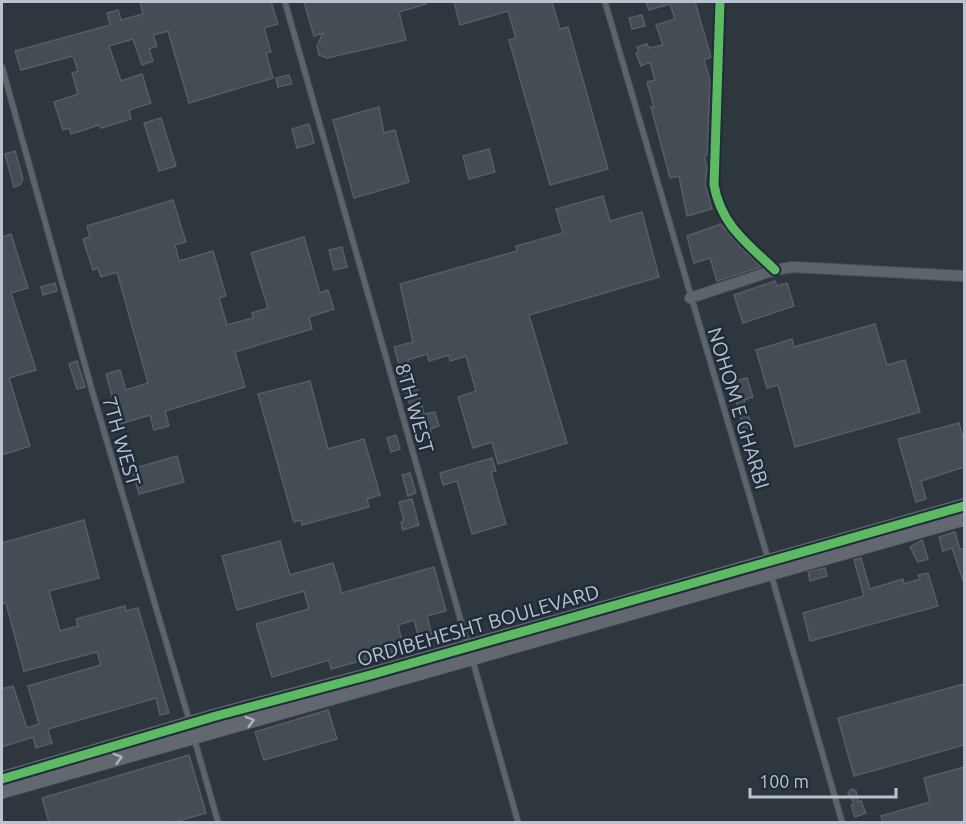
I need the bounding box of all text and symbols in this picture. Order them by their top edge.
street label: NOHOM E GHARBI [704,325,774,491]
street label: 8TH WEST [391,361,439,455]
street label: 7TH WEST [98,394,146,488]
street label: ORDIBEHESHT BOULEVARD [354,579,602,671]
one-way arrow [244,716,255,728]
one-way arrow [113,753,123,765]
scale bar [750,761,896,799]
text: 100 m [759,771,809,791]

